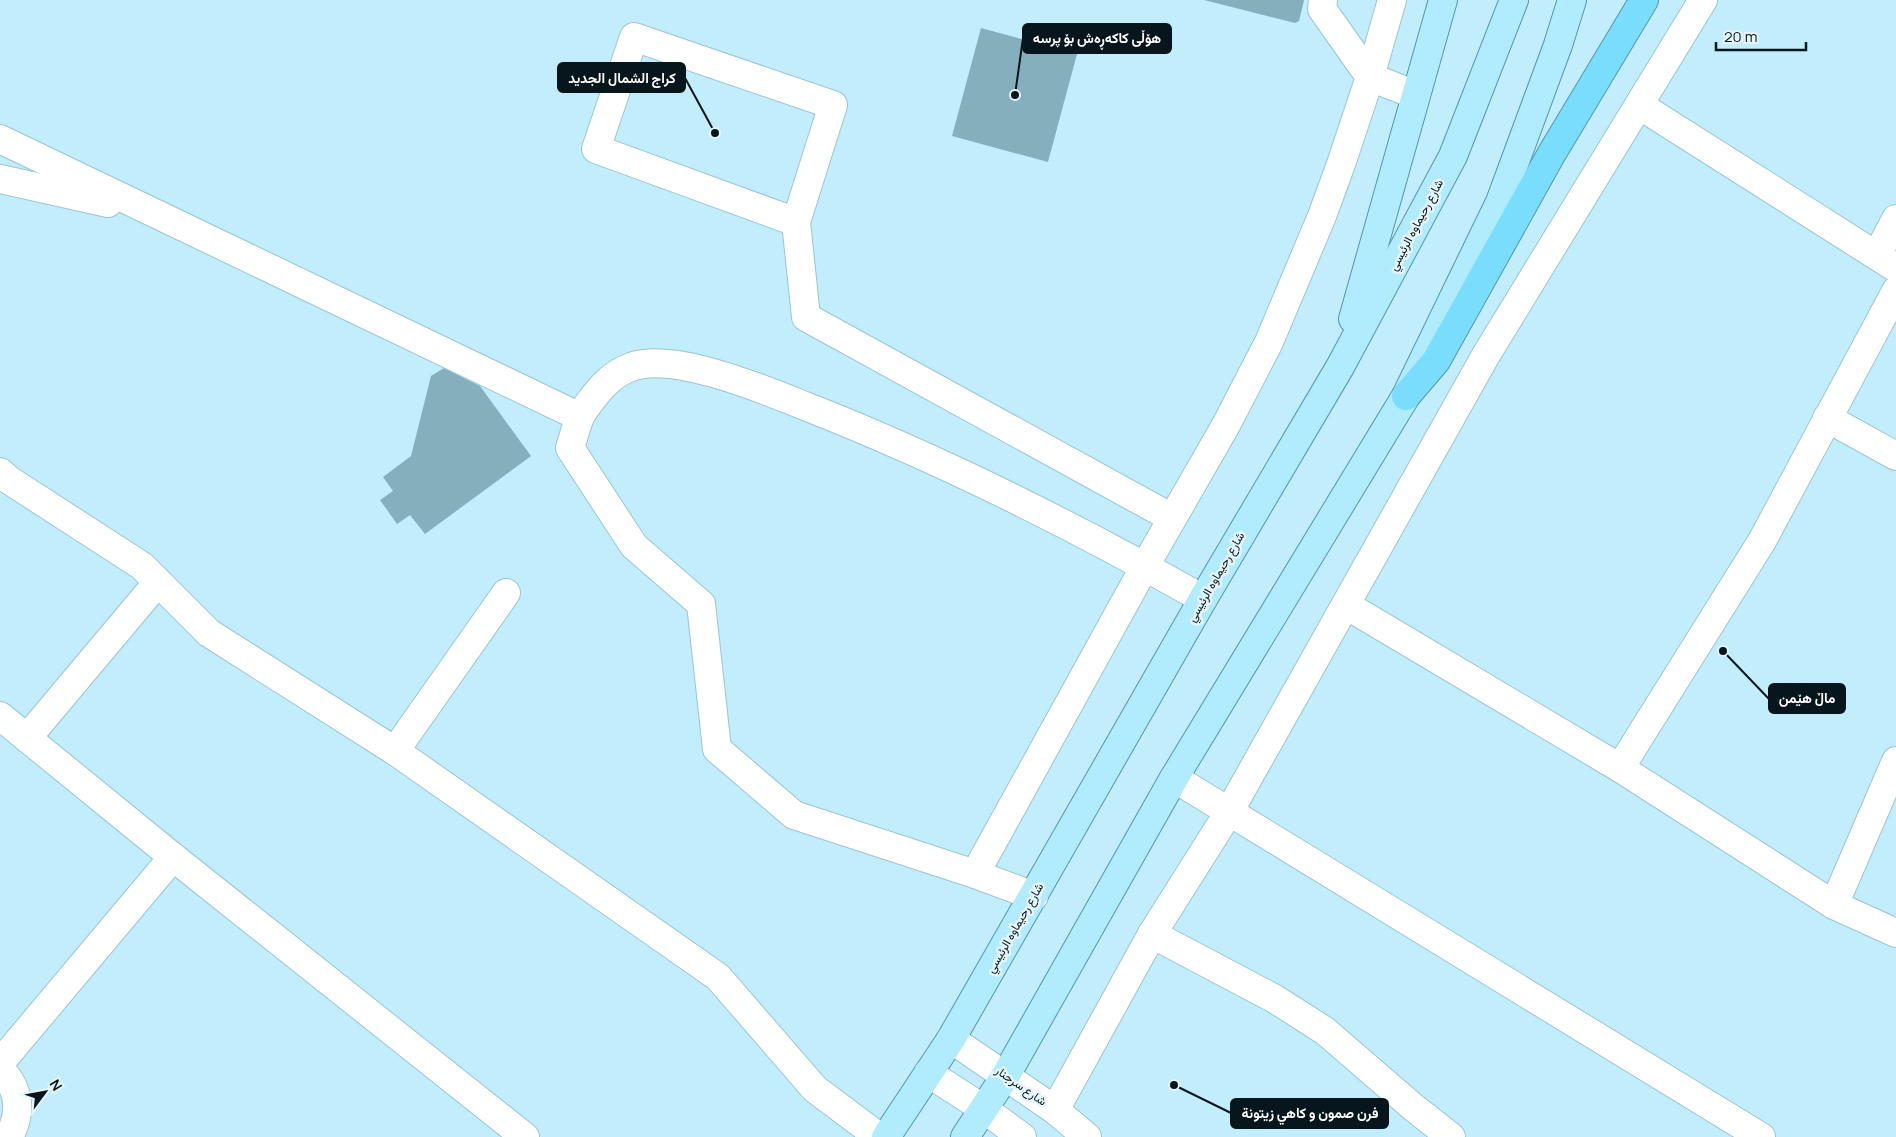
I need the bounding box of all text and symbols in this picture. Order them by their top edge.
scale bar [1716,20,1806,52]
callout: هۆڵی کاکەڕەش بۆ پرسە [1023,24,1171,53]
text: 20 m [1724,26,1757,47]
text: هۆڵی کاکەڕەش بۆ پرسە [1033,28,1161,50]
callout: كراج الشمال الجديد [558,63,685,92]
text: كراج الشمال الجديد [568,68,676,88]
street label: شارع رحيماوه الرئيسي [1384,176,1449,274]
street label: شارع رحيماوه الرئيسي [1183,529,1250,626]
callout: ماڵ هێمن [1769,684,1845,713]
text: ماڵ هێمن [1779,688,1836,707]
street label: شارع رحيماوه الرئيسي [982,880,1049,977]
street label: شارع سرجنار [991,1061,1050,1110]
north arrow [20,1067,70,1117]
text: N [46,1076,67,1094]
callout: فرن صمون و كاهي زيتونة [1231,1099,1388,1128]
text: فرن صمون و كاهي زيتونة [1242,1103,1378,1125]

